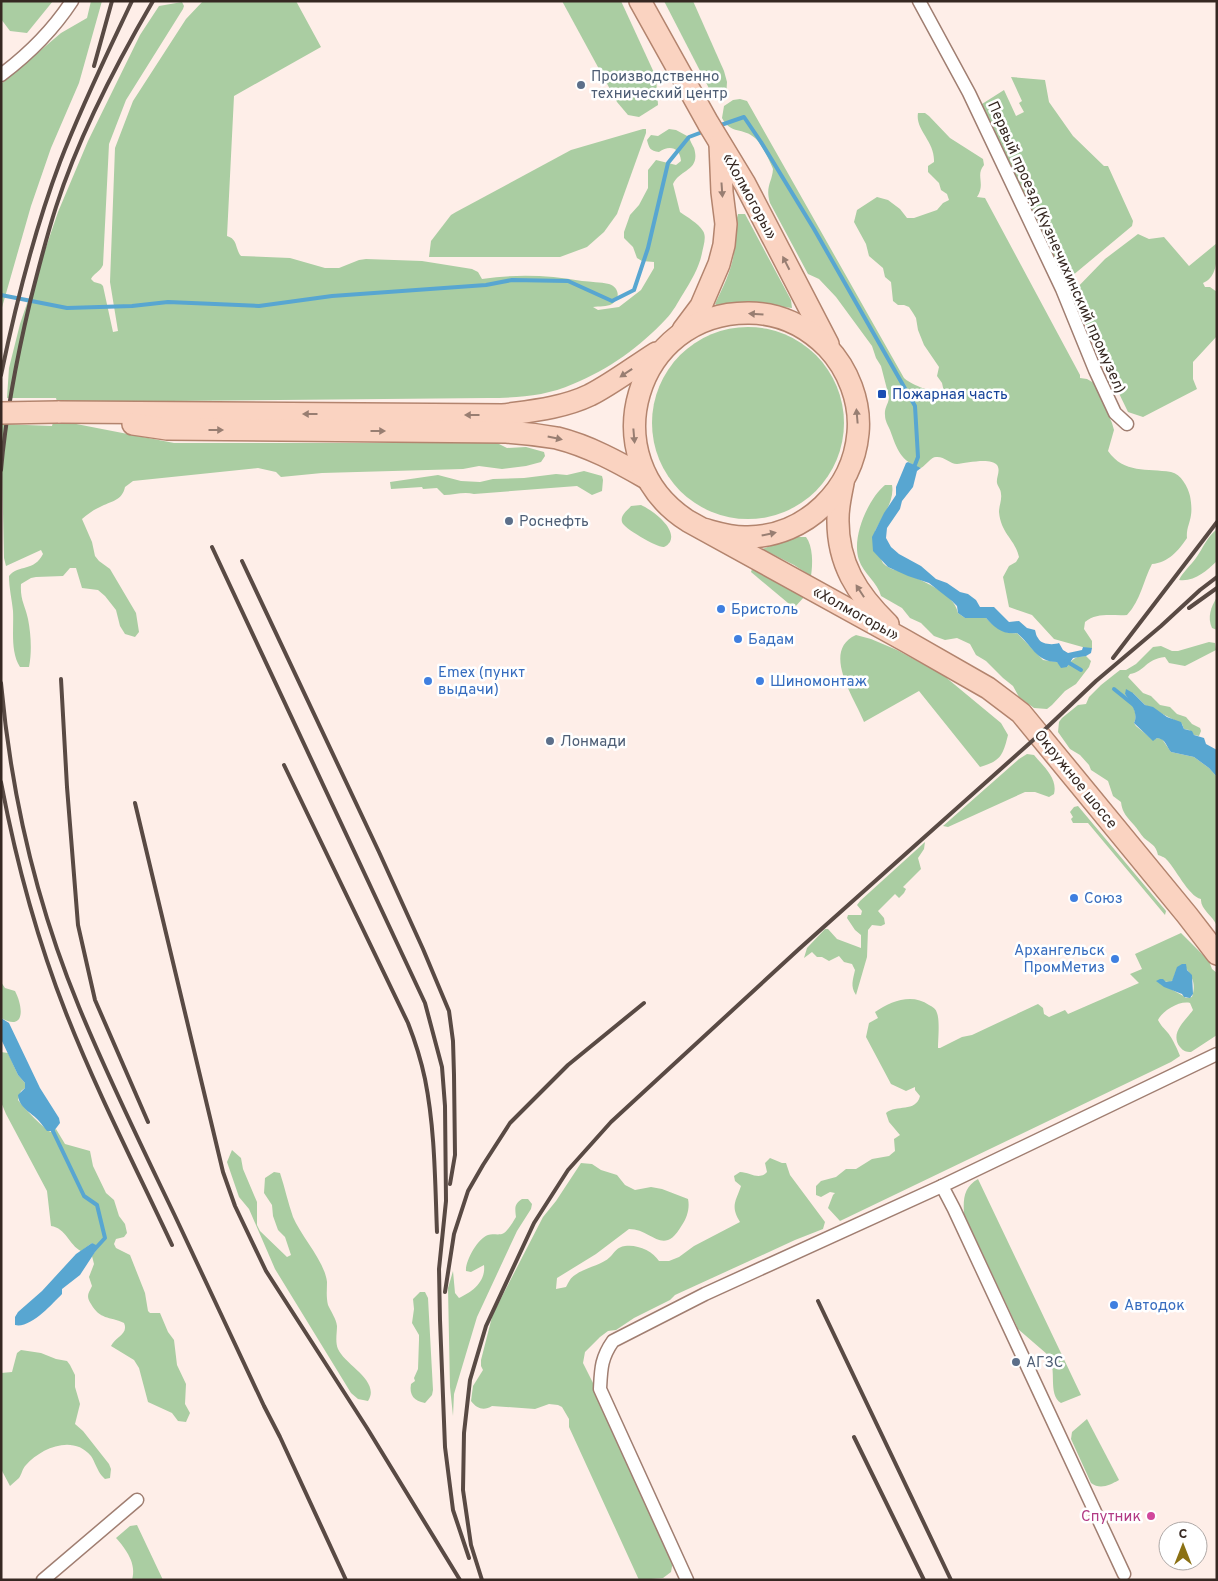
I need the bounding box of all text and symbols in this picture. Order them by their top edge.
place label: Производственно технический центр [591,68,728,104]
marker: Производственно технический центр [575,79,587,91]
street label: Первый проезд (Кузнечихинский промузел) [982,99,1129,397]
street label: «Холмогоры» [717,150,780,243]
one-way arrow [719,182,727,198]
one-way arrow [782,256,790,271]
one-way arrow [748,309,764,317]
one-way arrow [619,368,632,378]
place label: Пожарная часть [892,386,1008,405]
marker: Пожарная часть [876,388,888,400]
one-way arrow [853,408,861,424]
one-way arrow [301,410,317,418]
one-way arrow [464,411,480,419]
one-way arrow [208,426,224,434]
one-way arrow [371,427,387,435]
one-way arrow [631,428,639,444]
one-way arrow [547,435,563,443]
place label: Роснефть [519,513,589,532]
marker: Роснефть [503,515,515,527]
one-way arrow [761,530,777,538]
street label: «Холмогоры» [809,583,902,646]
one-way arrow [856,584,865,598]
place label: Бристоль [731,601,798,620]
marker: Бристоль [715,603,727,615]
place label: Бадам [748,631,794,650]
marker: Бадам [732,633,744,645]
place label: Emex (пункт выдачи) [438,664,525,700]
place label: Шиномонтаж [770,673,868,692]
marker: Emex (пункт выдачи) [422,675,434,687]
marker: Шиномонтаж [754,675,766,687]
street label: Окружное шоссе [1029,727,1121,833]
place label: Лонмади [560,733,626,752]
marker: Лонмади [544,735,556,747]
place label: Союз [1084,890,1123,909]
marker: Союз [1068,892,1080,904]
place label: Архангельск ПромМетиз [1014,942,1105,978]
marker: Архангельск ПромМетиз [1109,953,1121,965]
place label: Автодок [1124,1297,1185,1316]
marker: Автодок [1108,1299,1120,1311]
place label: АГЗС [1026,1354,1063,1373]
marker: АГЗС [1010,1356,1022,1368]
place label: Спутник [1081,1508,1141,1527]
marker: Спутник [1145,1510,1157,1522]
north arrow [1158,1521,1208,1571]
text: С [1179,1526,1188,1543]

